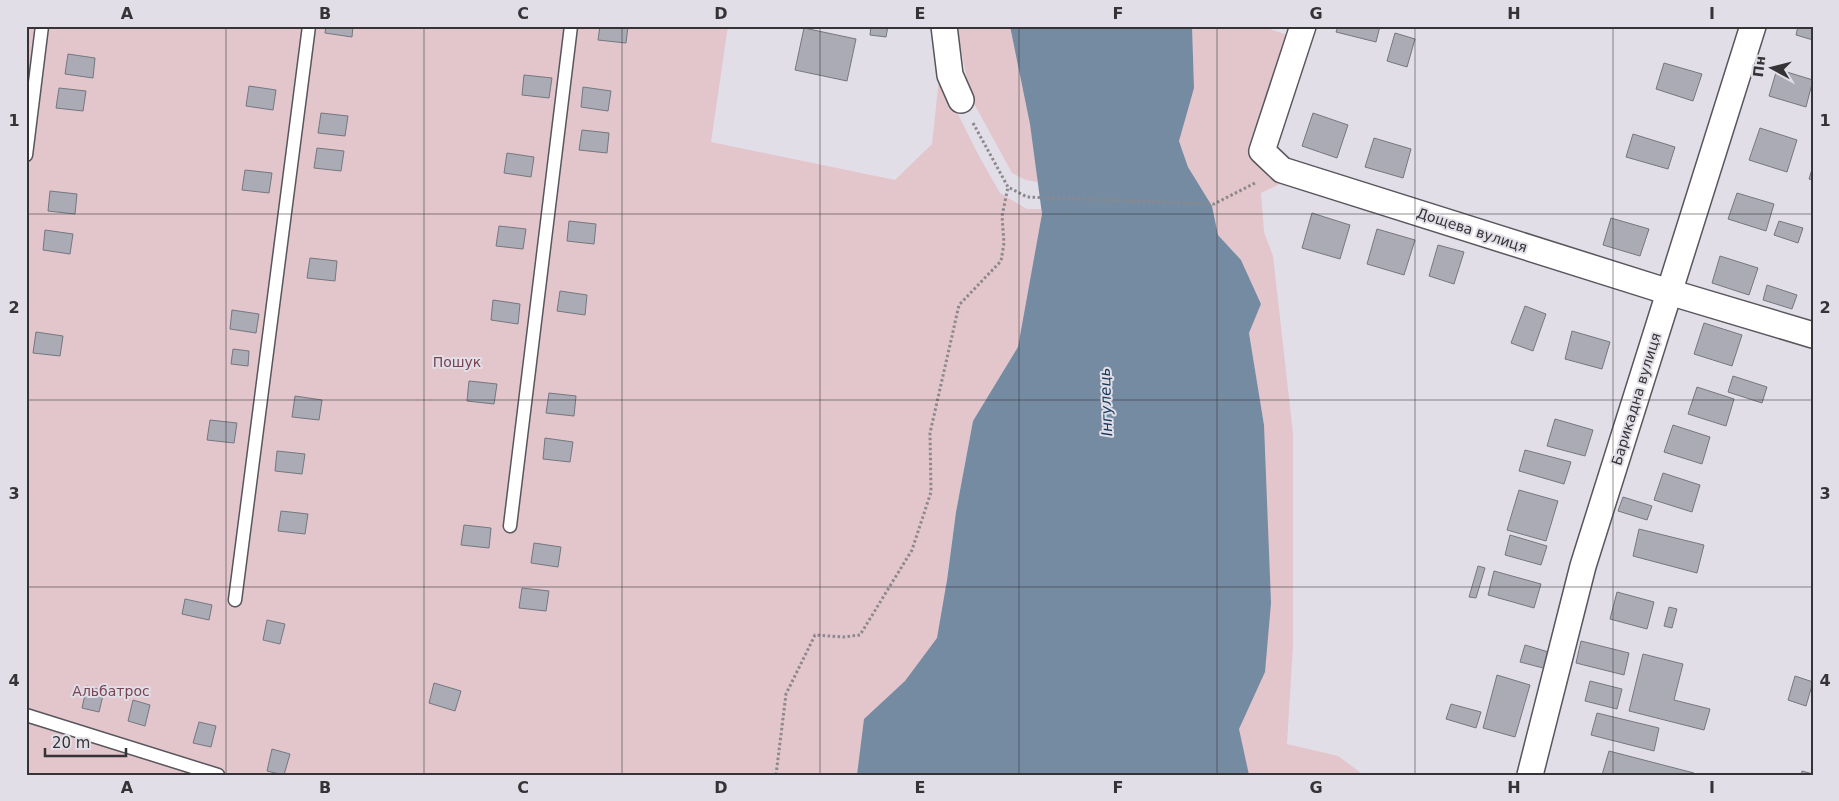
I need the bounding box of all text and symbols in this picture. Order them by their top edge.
text: A [121,4,134,23]
text: B [319,4,331,23]
text: C [517,4,529,23]
text: D [714,4,728,23]
text: E [915,4,925,23]
text: F [1113,4,1123,23]
text: G [1309,4,1323,23]
text: H [1507,4,1521,23]
text: I [1709,4,1715,23]
north arrow [1746,42,1796,92]
text: Пн [1750,55,1768,78]
text: 1 [8,111,20,130]
text: 1 [1819,111,1831,130]
street label: Дощева вулиця [1415,205,1529,255]
text: 2 [8,298,20,317]
text: 2 [1819,298,1831,317]
street label: Барикадна вулиця [1608,331,1664,467]
park label: Пошук [433,354,481,370]
water label: Інгулець [1096,367,1116,437]
text: 3 [8,484,20,503]
text: 3 [1819,484,1831,503]
text: 4 [8,671,20,690]
text: 4 [1819,671,1831,690]
park label: Альбатрос [72,683,150,699]
scale bar [45,726,126,758]
text: 20 m [52,734,90,752]
text: A [121,778,134,797]
text: B [319,778,331,797]
text: C [517,778,529,797]
text: D [714,778,728,797]
text: E [915,778,925,797]
text: F [1113,778,1123,797]
text: G [1309,778,1323,797]
text: H [1507,778,1521,797]
text: I [1709,778,1715,797]

